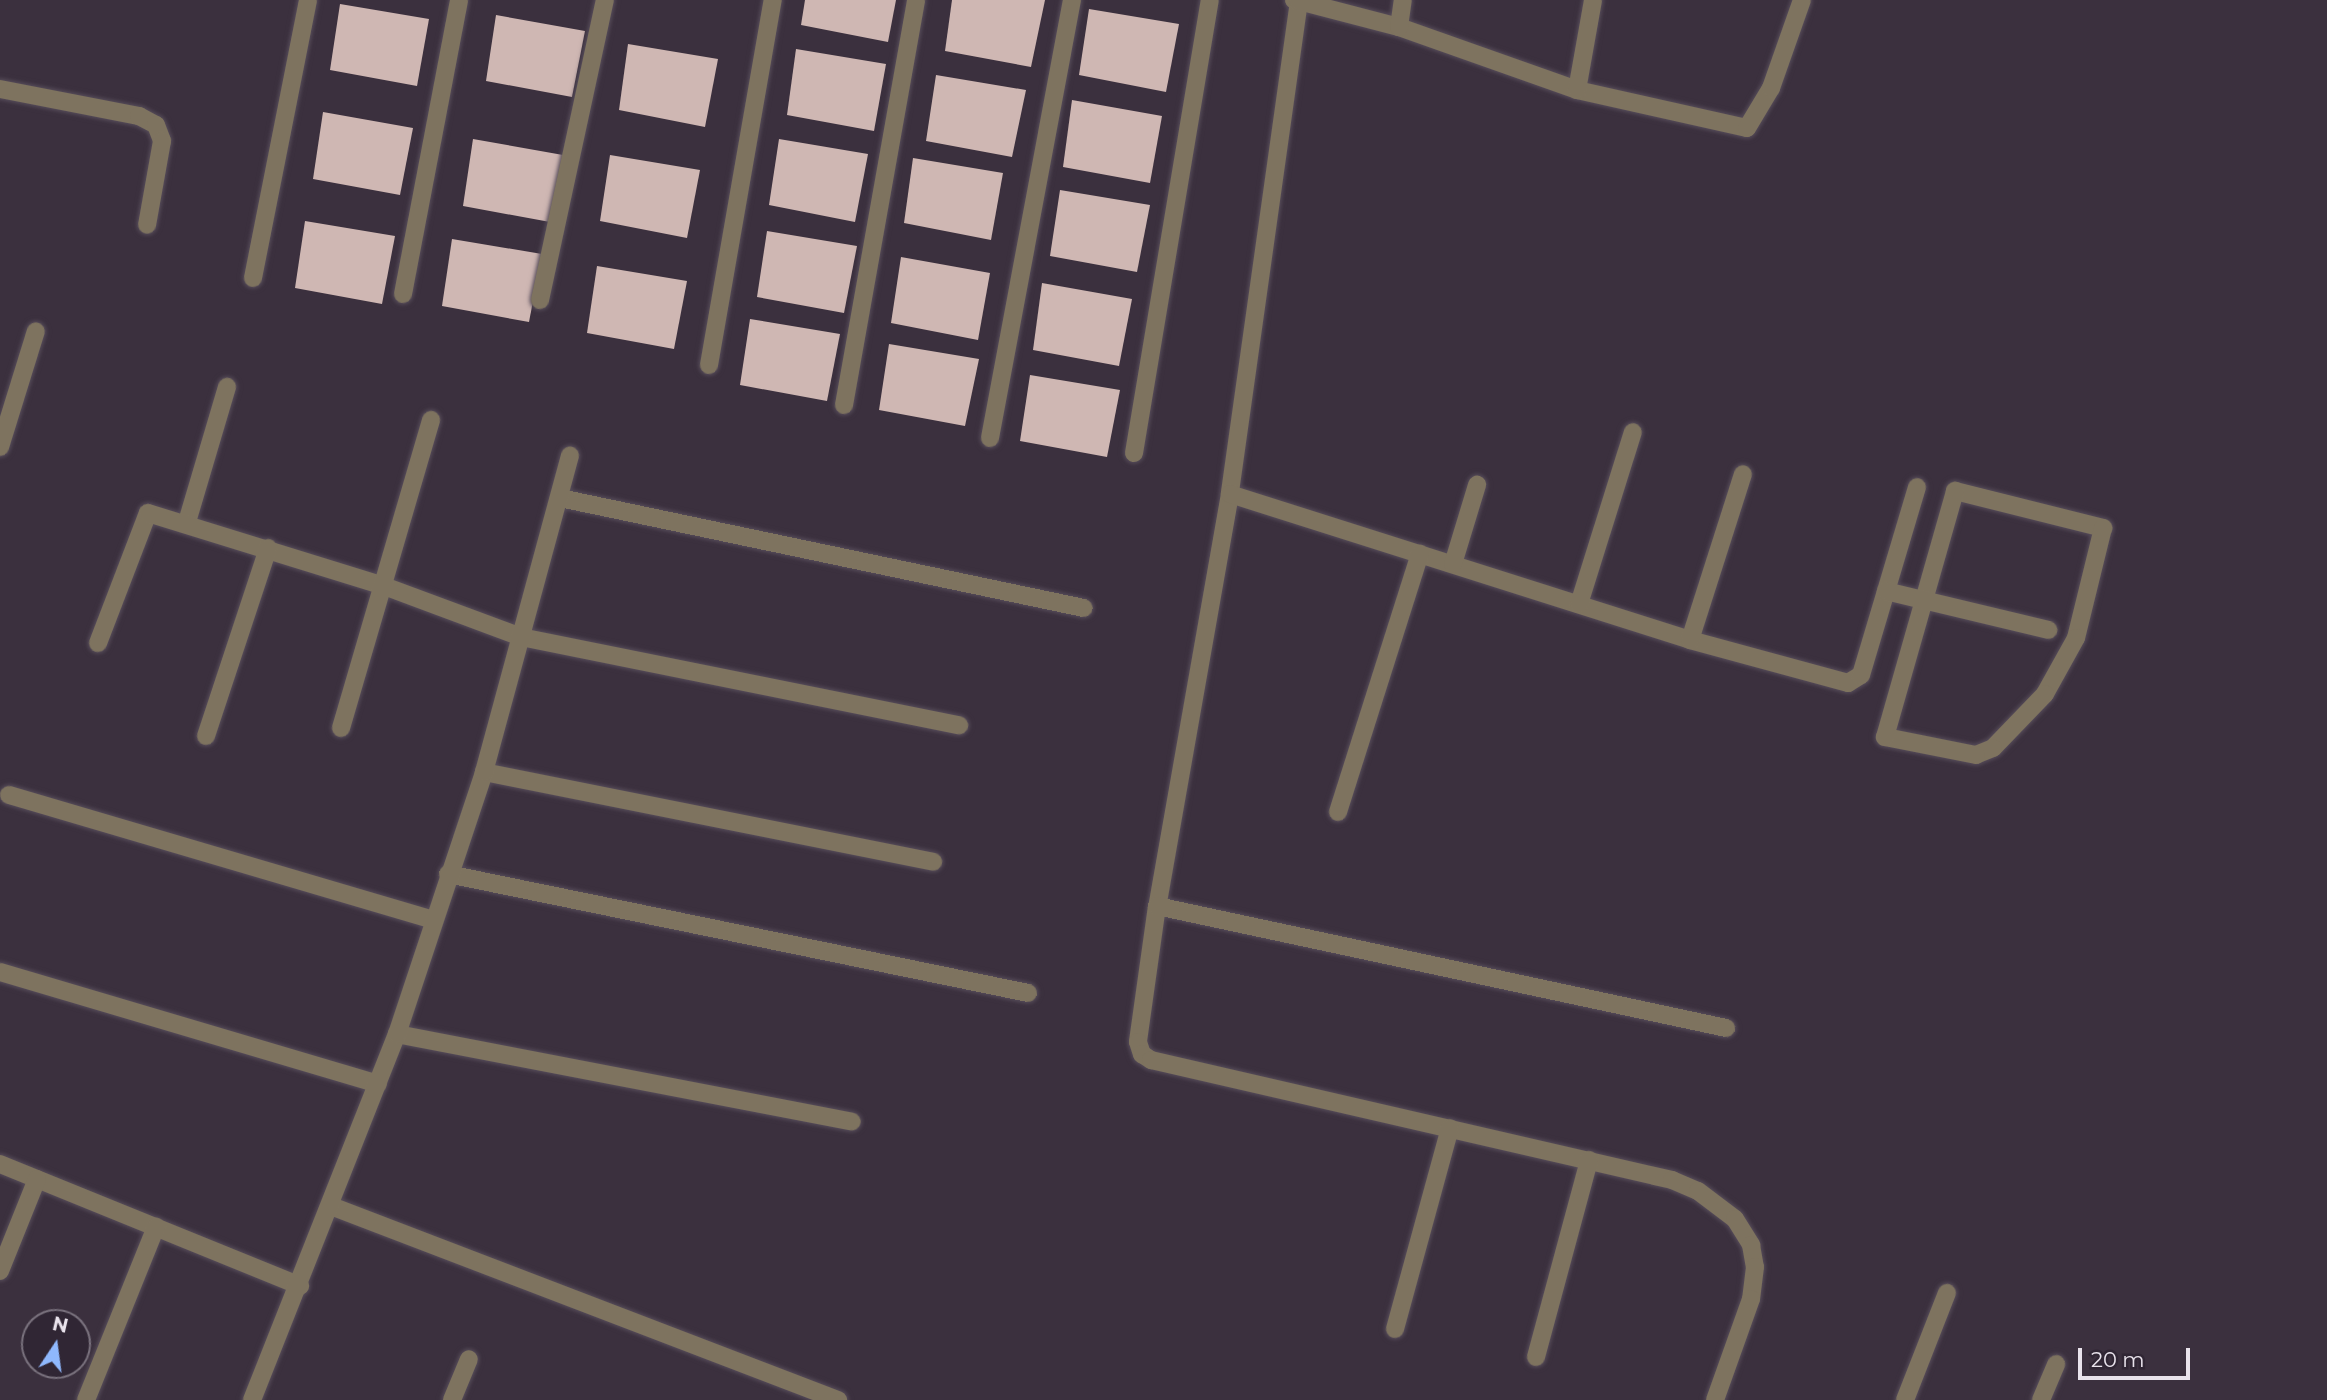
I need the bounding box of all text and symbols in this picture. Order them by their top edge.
north arrow [21,1309,91,1379]
text: N [50,1312,70,1338]
scale bar [2082,1334,2194,1378]
text: 20 m [2091,1347,2145,1372]

